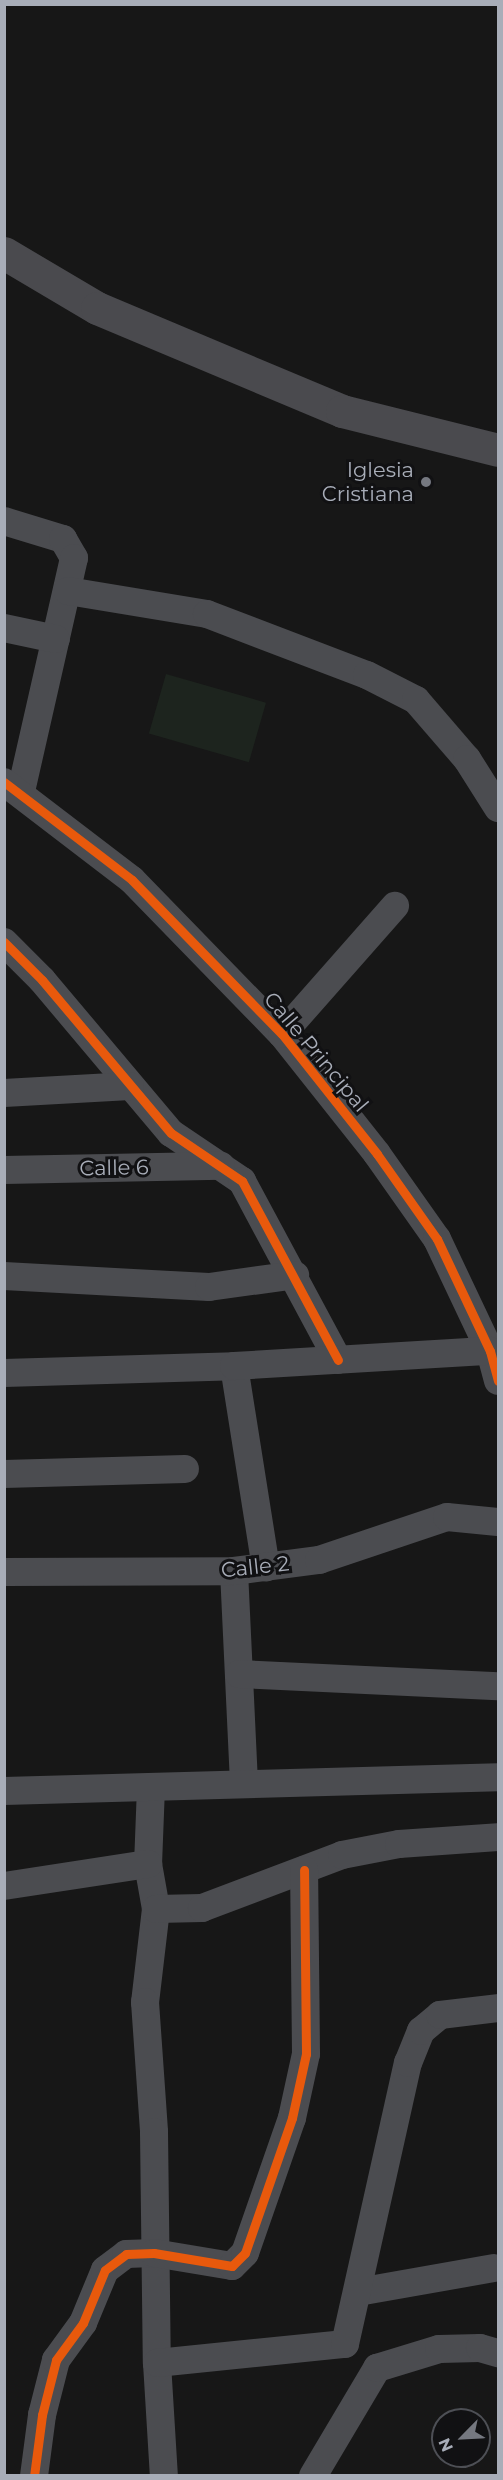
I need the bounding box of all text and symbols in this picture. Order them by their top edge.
place label: Iglesia Cristiana [322,457,414,507]
marker: Iglesia Cristiana [419,475,433,489]
street label: Calle Principal [259,987,373,1117]
street label: Calle 6 [79,1155,149,1181]
street label: Calle 2 [220,1551,290,1583]
north arrow [431,2408,491,2468]
text: N [435,2435,457,2454]

